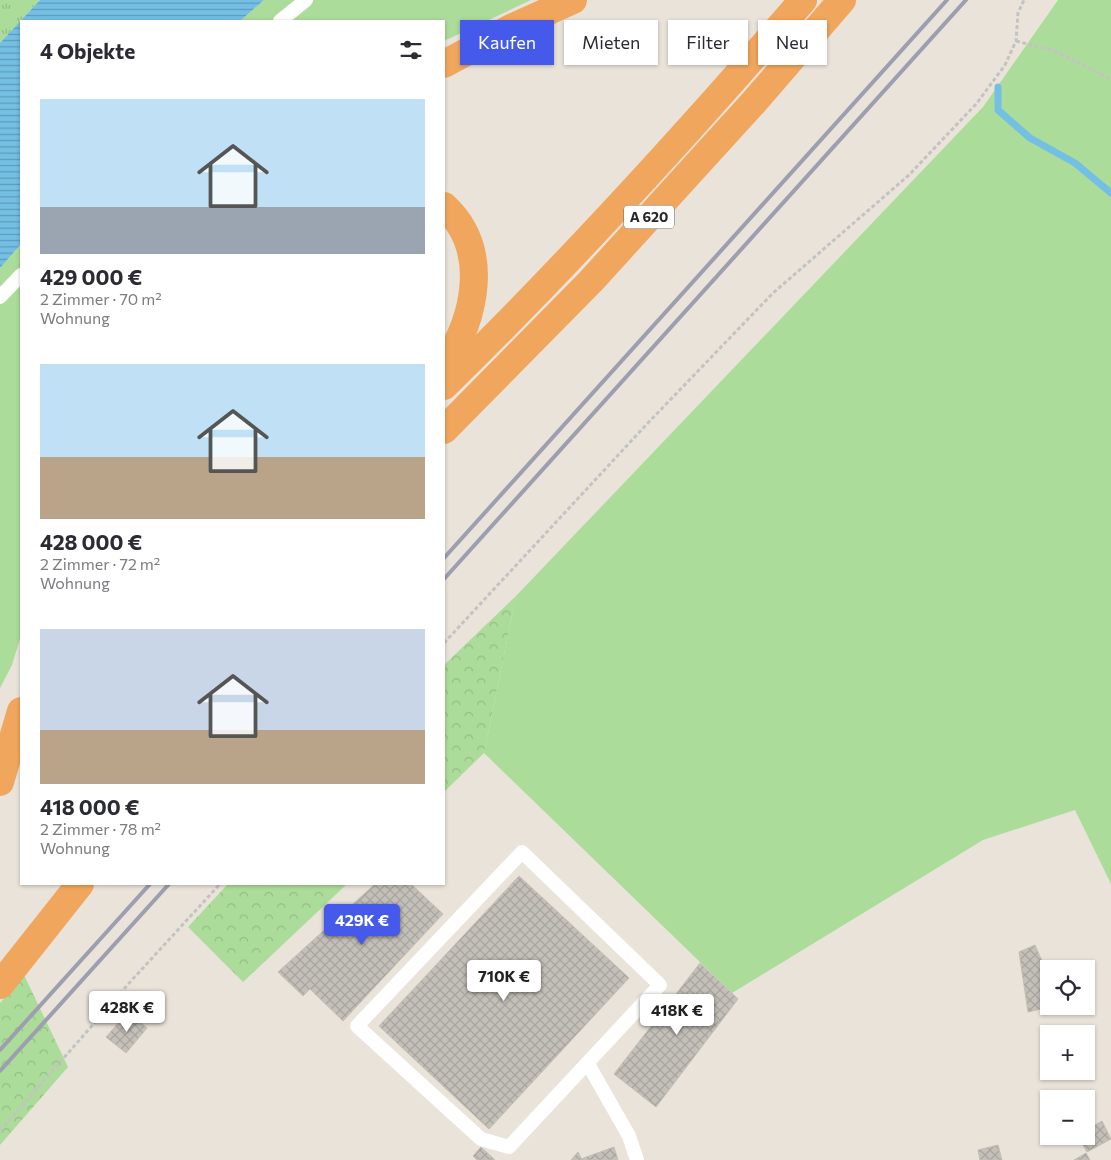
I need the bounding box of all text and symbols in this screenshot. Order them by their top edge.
chip: Kaufen [460,20,554,65]
chip: Mieten [564,20,658,65]
chip: Filter [668,20,748,65]
chip: Neu [758,20,827,65]
icon: filters [397,36,425,64]
text: 4 Objekte [40,38,135,63]
icon: home [188,131,278,221]
road number: A 620 [624,206,674,228]
text: 429 000 € [40,264,142,289]
text: 2 Zimmer · 70 m² [40,289,162,308]
text: Wohnung [40,308,110,327]
icon: home [188,396,278,486]
text: 428 000 € [40,529,142,554]
text: 2 Zimmer · 72 m² [40,554,160,573]
text: Wohnung [40,573,110,592]
icon: home [188,661,278,751]
text: 418 000 € [40,794,139,819]
text: 2 Zimmer · 78 m² [40,819,161,838]
text: Wohnung [40,838,110,857]
pin: 429K € [321,904,403,946]
text: 429K € [335,910,389,929]
pin: 710K € [463,960,545,1002]
map controls [1040,960,1095,1145]
button: locate [1040,960,1095,1015]
text: 710K € [478,966,530,985]
pin: 428K € [86,990,168,1033]
pin: 418K € [636,994,718,1036]
text: 428K € [100,997,154,1016]
text: 418K € [651,1000,703,1019]
button: + [1040,1025,1095,1080]
button: − [1040,1090,1095,1145]

